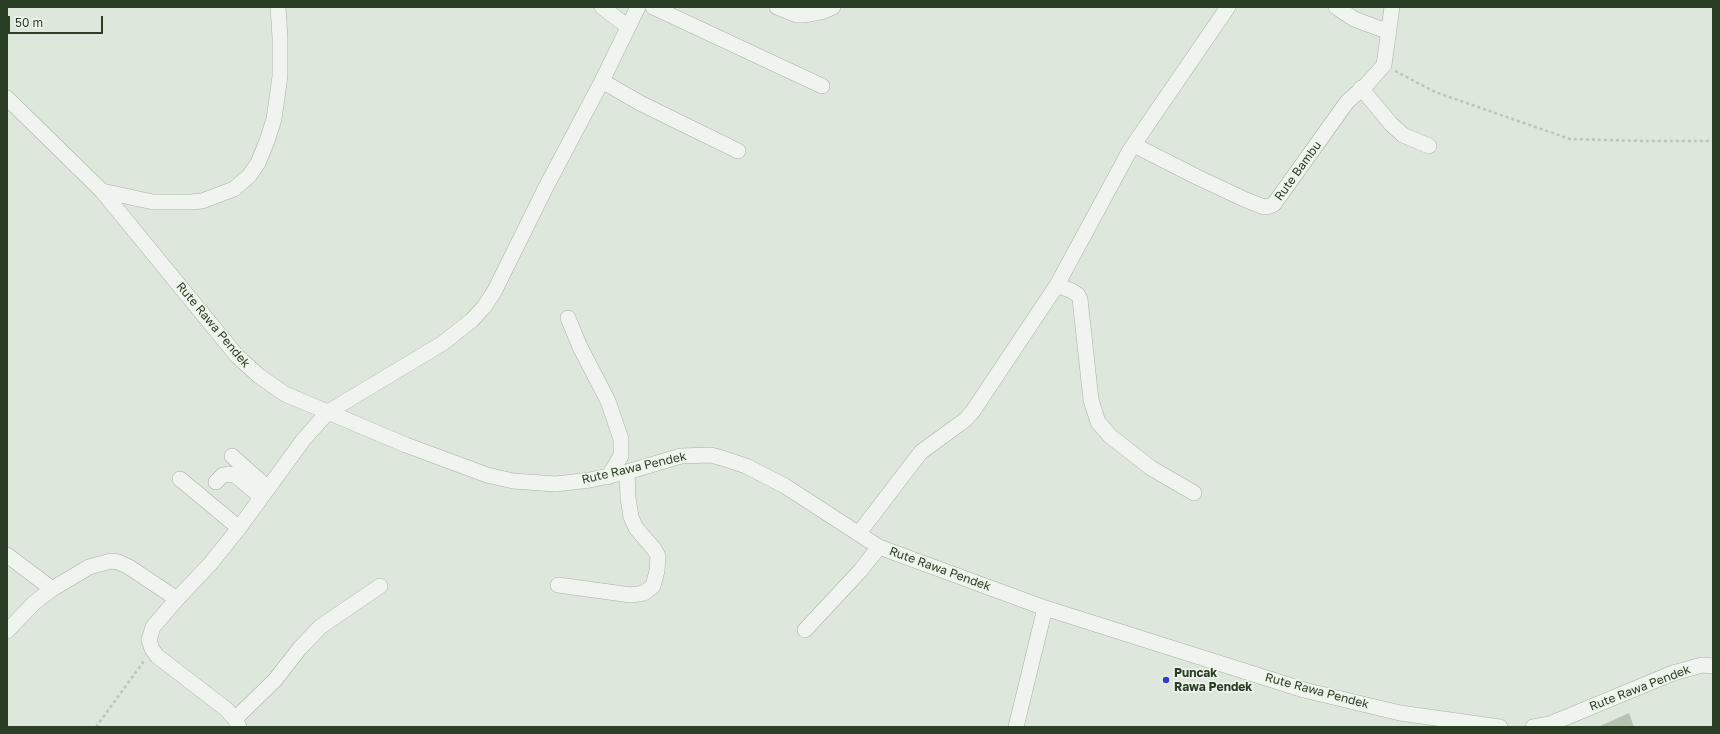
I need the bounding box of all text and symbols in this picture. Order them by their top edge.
scale bar [10,8,105,34]
text: 50 m [15,15,43,30]
street label: Rute Bambu [1272,138,1324,204]
street label: Rute Rawa Pendek [173,279,253,371]
street label: Rute Rawa Pendek [580,449,688,487]
street label: Rute Rawa Pendek [887,544,993,594]
street label: Rute Rawa Pendek [1587,662,1693,714]
place label: Puncak Rawa Pendek [1174,666,1252,694]
street label: Rute Rawa Pendek [1263,670,1371,712]
marker: Puncak Rawa Pendek [1161,675,1171,685]

